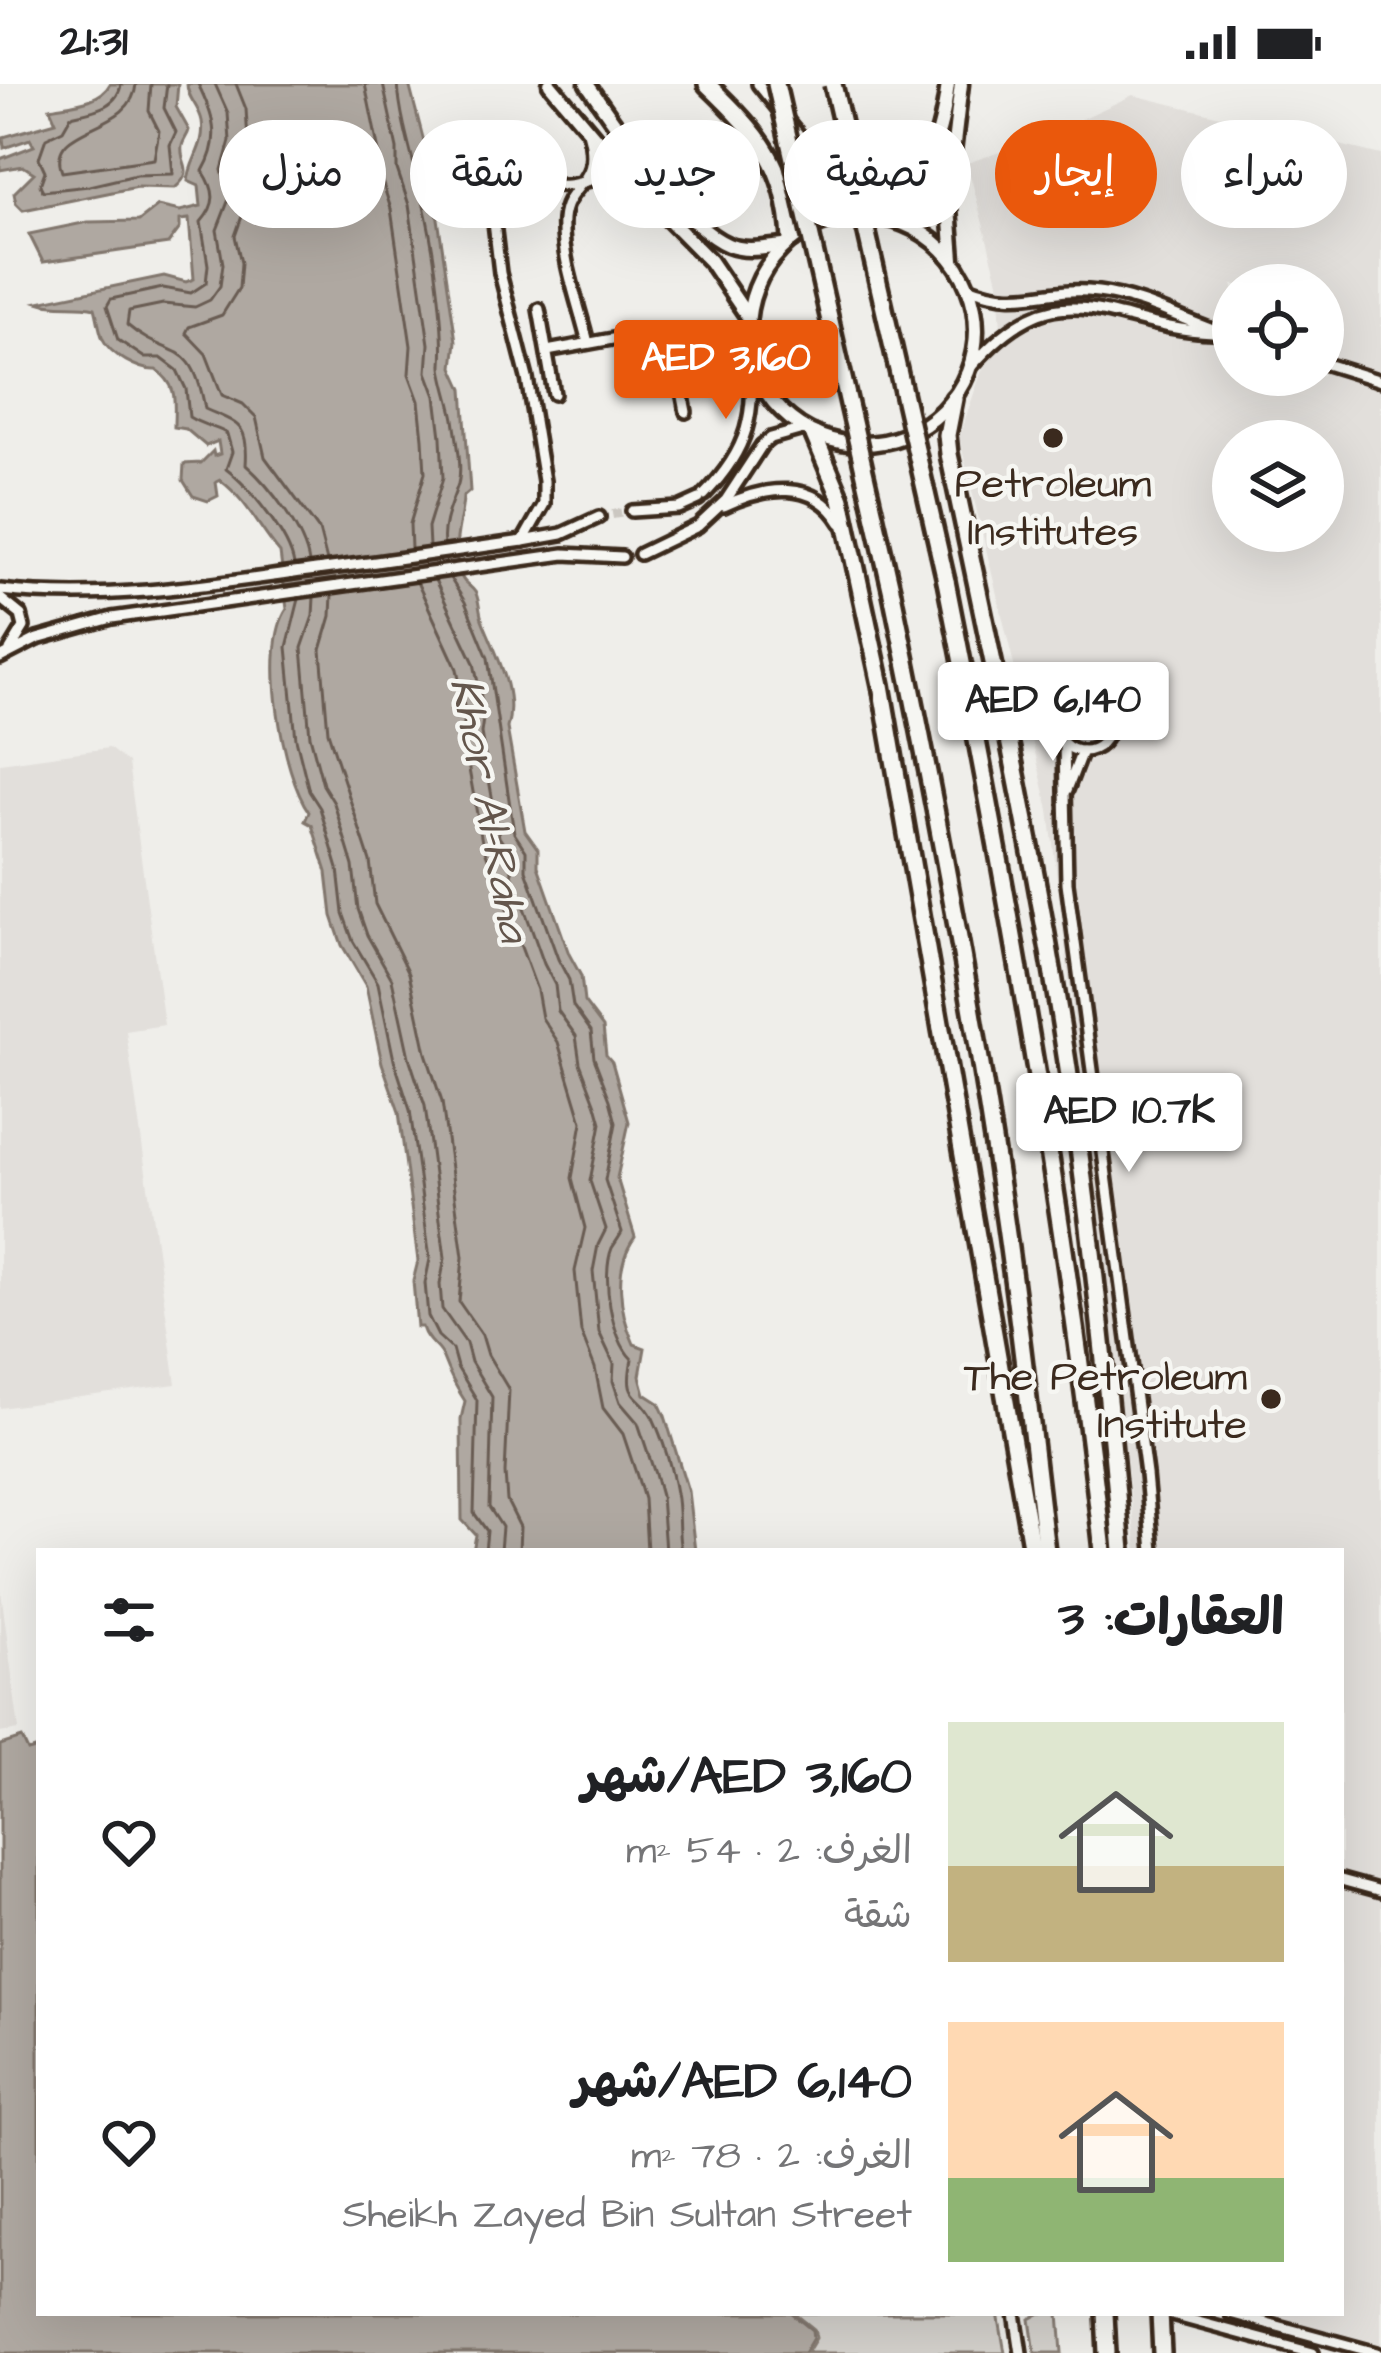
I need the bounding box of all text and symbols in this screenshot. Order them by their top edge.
text: 21:31 [60,11,128,73]
chip: منزل [219,120,386,228]
chip: شقة [410,120,567,228]
chip: جديد [591,120,760,228]
chip: تصفية [784,120,971,228]
chip: إيجار [995,120,1157,228]
chip: شراء [1181,120,1347,228]
map controls [1212,264,1344,552]
button: locate [1212,264,1344,396]
pin: AED 3,160 [589,320,863,422]
text: AED 3,160 [641,332,811,386]
button: layers [1212,420,1344,552]
marker: Petroleum Institutes [1040,425,1066,451]
place label: Petroleum Institutes [955,456,1152,562]
pin: AED 6,140 [916,662,1190,764]
water label: Khor Al-Raha [433,672,545,949]
text: AED 6,140 [965,674,1141,728]
pin: AED 10.7K [992,1073,1266,1175]
text: AED 10.7K [1043,1085,1215,1139]
place label: The Petroleum Institute [964,1349,1247,1455]
marker: The Petroleum Institute [1258,1386,1284,1412]
text: العقارات: 3 [1058,1584,1284,1655]
icon: filters [96,1587,162,1653]
text: AED 3,160/شهر [582,1742,912,1813]
icon: home [1044,1770,1188,1914]
icon: heart [96,1809,162,1875]
text: الغرف: 2 · 54 m² [626,1825,912,1879]
text: شقة [844,1889,912,1943]
text: AED 6,140/شهر [573,2047,912,2118]
icon: home [1044,2070,1188,2214]
icon: heart [96,2109,162,2175]
text: الغرف: 2 · 78 m² [631,2130,912,2184]
text: Sheikh Zayed Bin Sultan Street [342,2189,912,2243]

